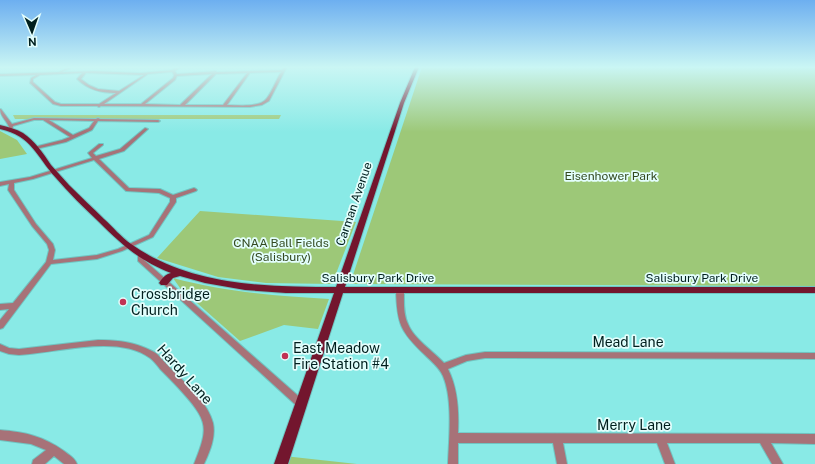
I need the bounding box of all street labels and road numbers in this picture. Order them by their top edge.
street label: Carman Avenue [333,160,375,248]
street label: Salisbury Park Drive [322,271,435,285]
street label: Salisbury Park Drive [646,271,759,285]
street label: Mead Lane [592,334,664,350]
street label: Hardy Lane [154,341,216,407]
street label: Merry Lane [597,417,671,433]

